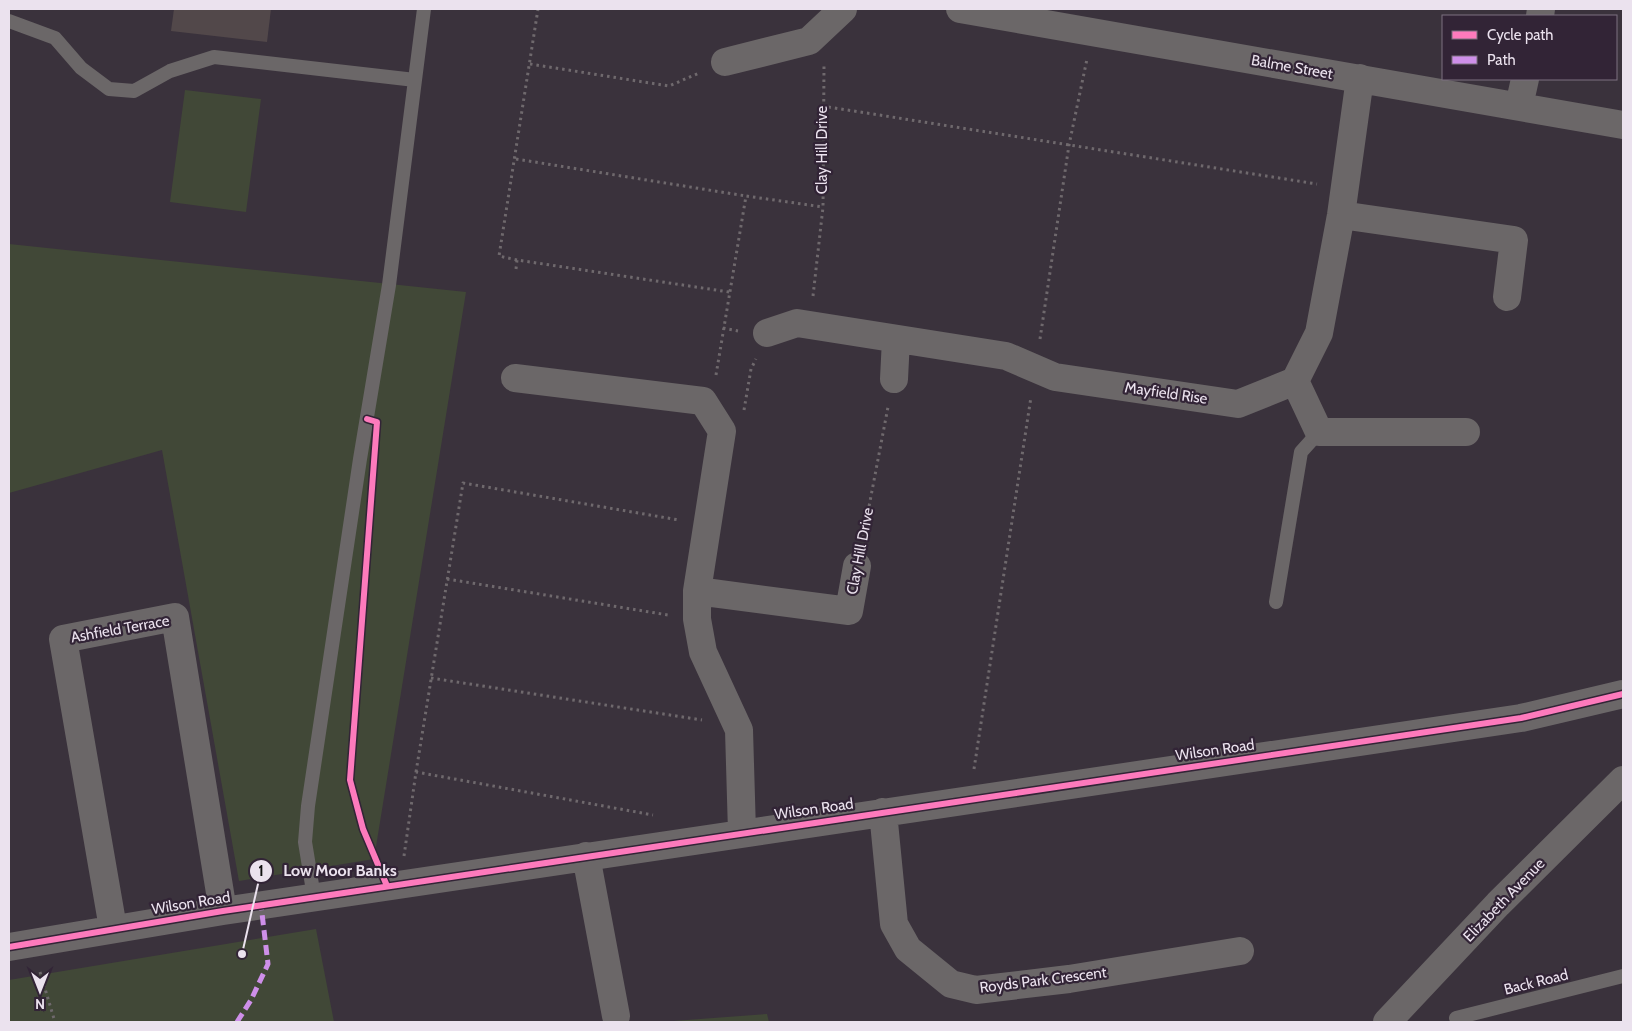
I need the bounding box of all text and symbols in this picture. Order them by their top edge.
legend [1442,15,1617,80]
text: Cycle path [1487,26,1553,44]
street label: Balme Street [1250,51,1334,83]
text: Path [1487,51,1516,69]
street label: Clay Hill Drive [813,106,831,194]
street label: Mayfield Rise [1123,378,1209,408]
street label: Clay Hill Drive [843,506,877,596]
street label: Ashfield Terrace [69,611,171,647]
street label: Wilson Road [1174,736,1256,764]
street label: Wilson Road [773,795,855,823]
street label: Elizabeth Avenue [1460,854,1549,946]
callout: Low Moor Banks [248,855,407,886]
text: Low Moor Banks [283,861,397,880]
text: 1 [258,862,264,880]
street label: Wilson Road [150,888,232,918]
street label: Royds Park Crescent [978,963,1108,997]
street label: Back Road [1502,965,1570,999]
north arrow [15,966,65,1016]
text: N [35,995,45,1013]

